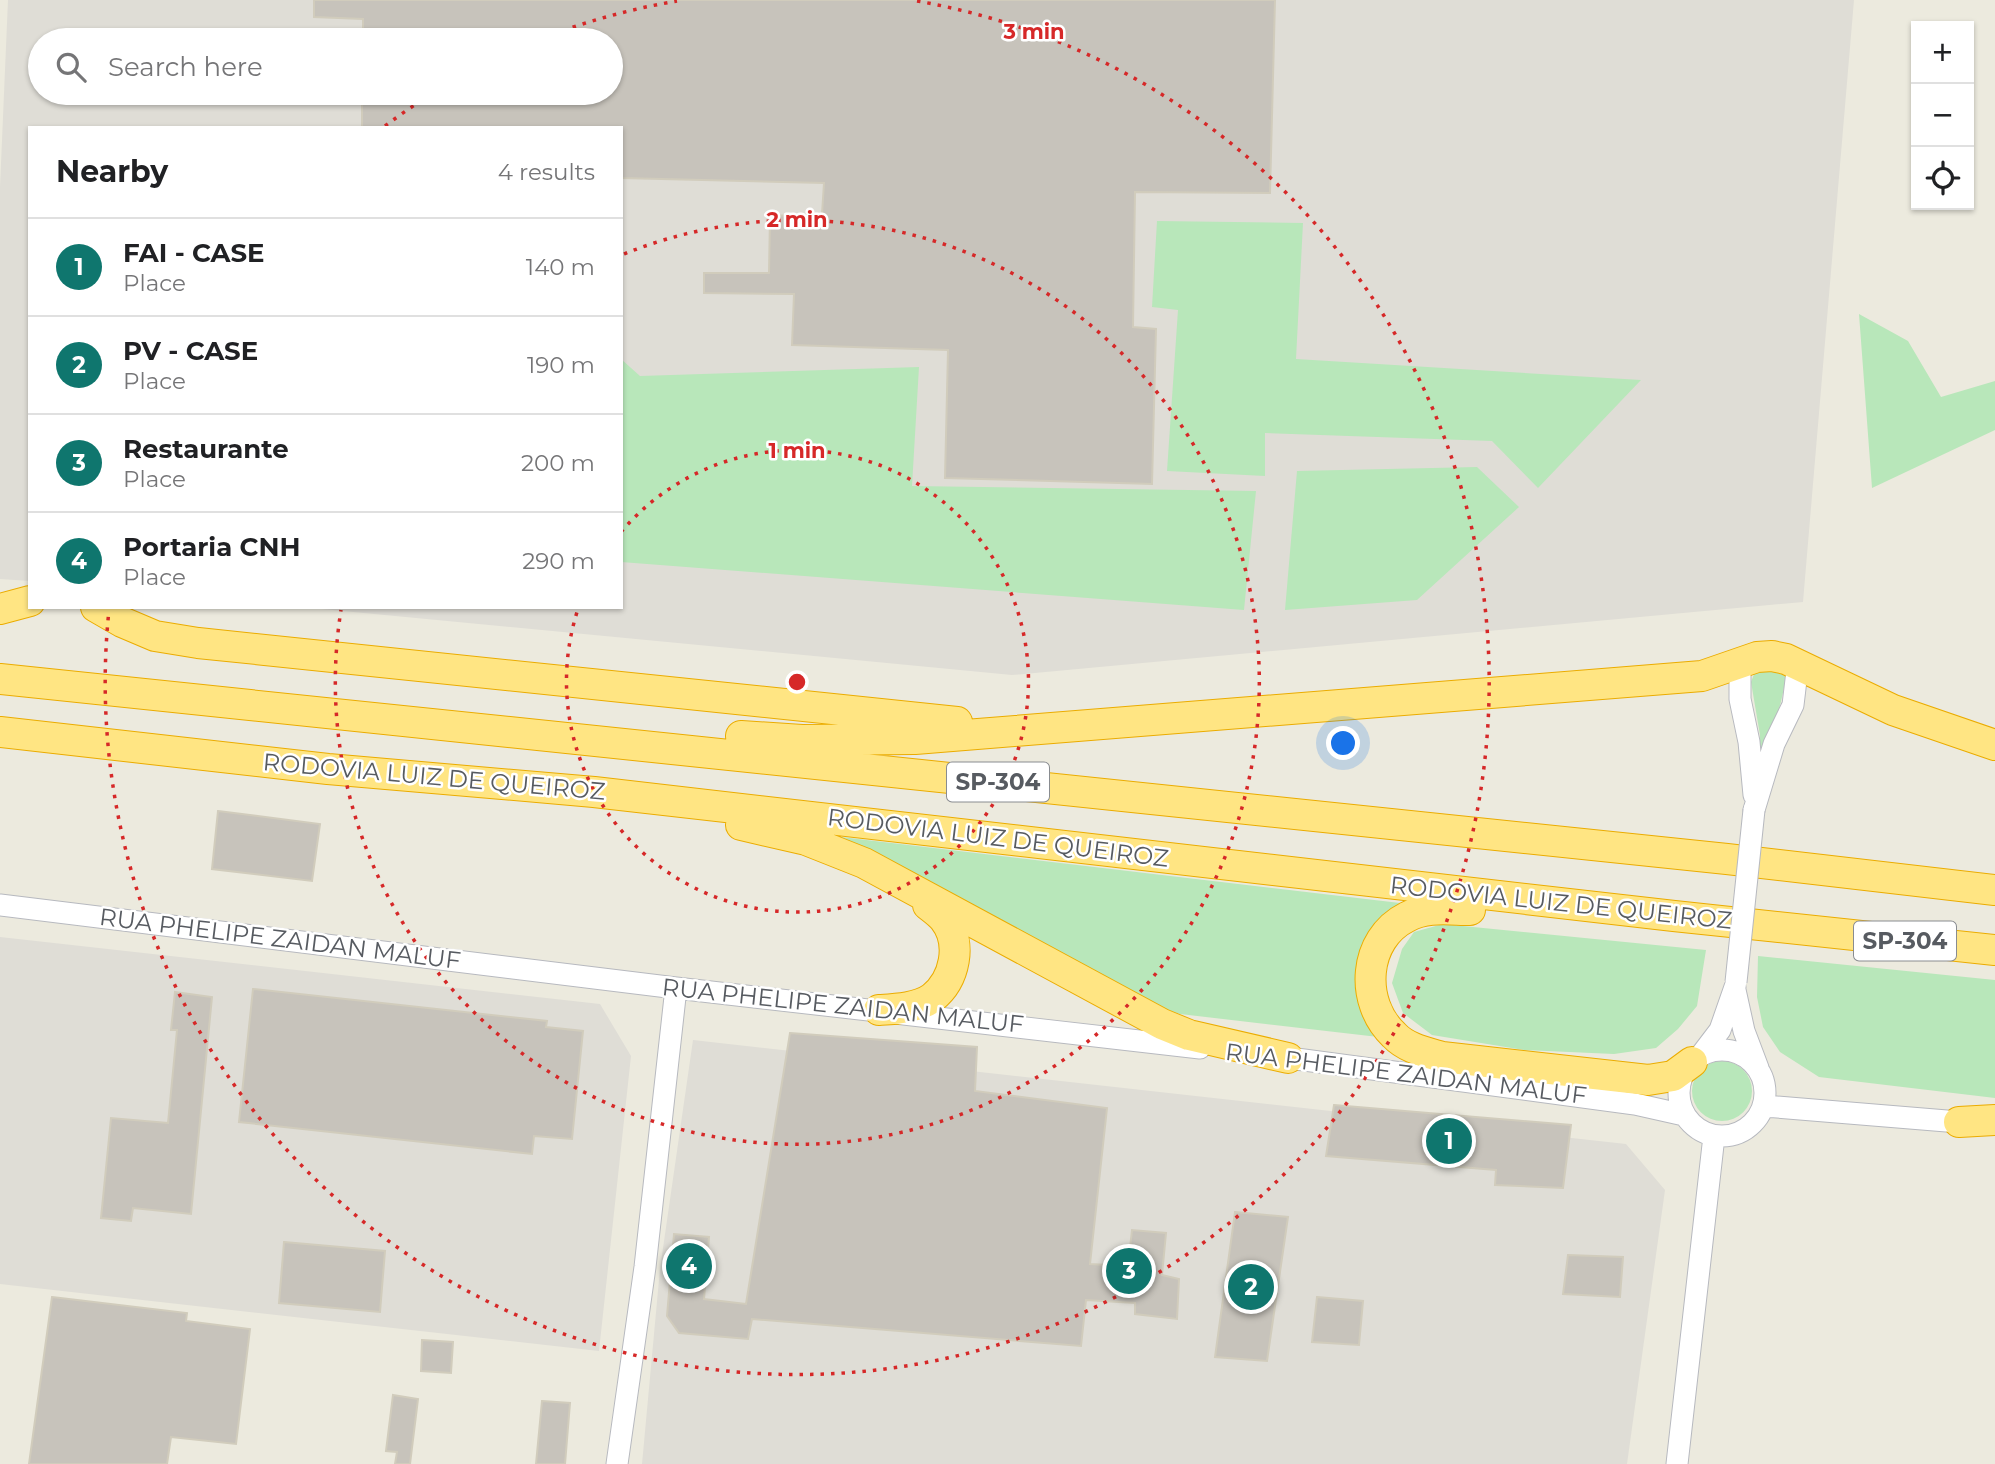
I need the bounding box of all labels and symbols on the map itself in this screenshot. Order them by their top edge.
text: 3 min [1002,19,1065,44]
text: 2 min [766,207,828,232]
text: 1 min [768,438,826,463]
centre of rings [785,670,809,694]
your location [1326,726,1360,760]
street label: RODOVIA LUIZ DE QUEIROZ [262,747,606,806]
road number: SP-304 [947,762,1049,802]
street label: RODOVIA LUIZ DE QUEIROZ [826,802,1170,873]
street label: RODOVIA LUIZ DE QUEIROZ [1389,870,1733,935]
street label: RUA PHELIPE ZAIDAN MALUF [98,902,462,975]
road number: SP-304 [1854,922,1956,960]
street label: RUA PHELIPE ZAIDAN MALUF [661,972,1025,1039]
street label: RUA PHELIPE ZAIDAN MALUF [1224,1037,1588,1110]
pin: 1 [1426,1115,1472,1167]
pin: 4 [666,1240,712,1292]
pin: 3 [1106,1245,1152,1297]
pin: 2 [1228,1261,1274,1313]

